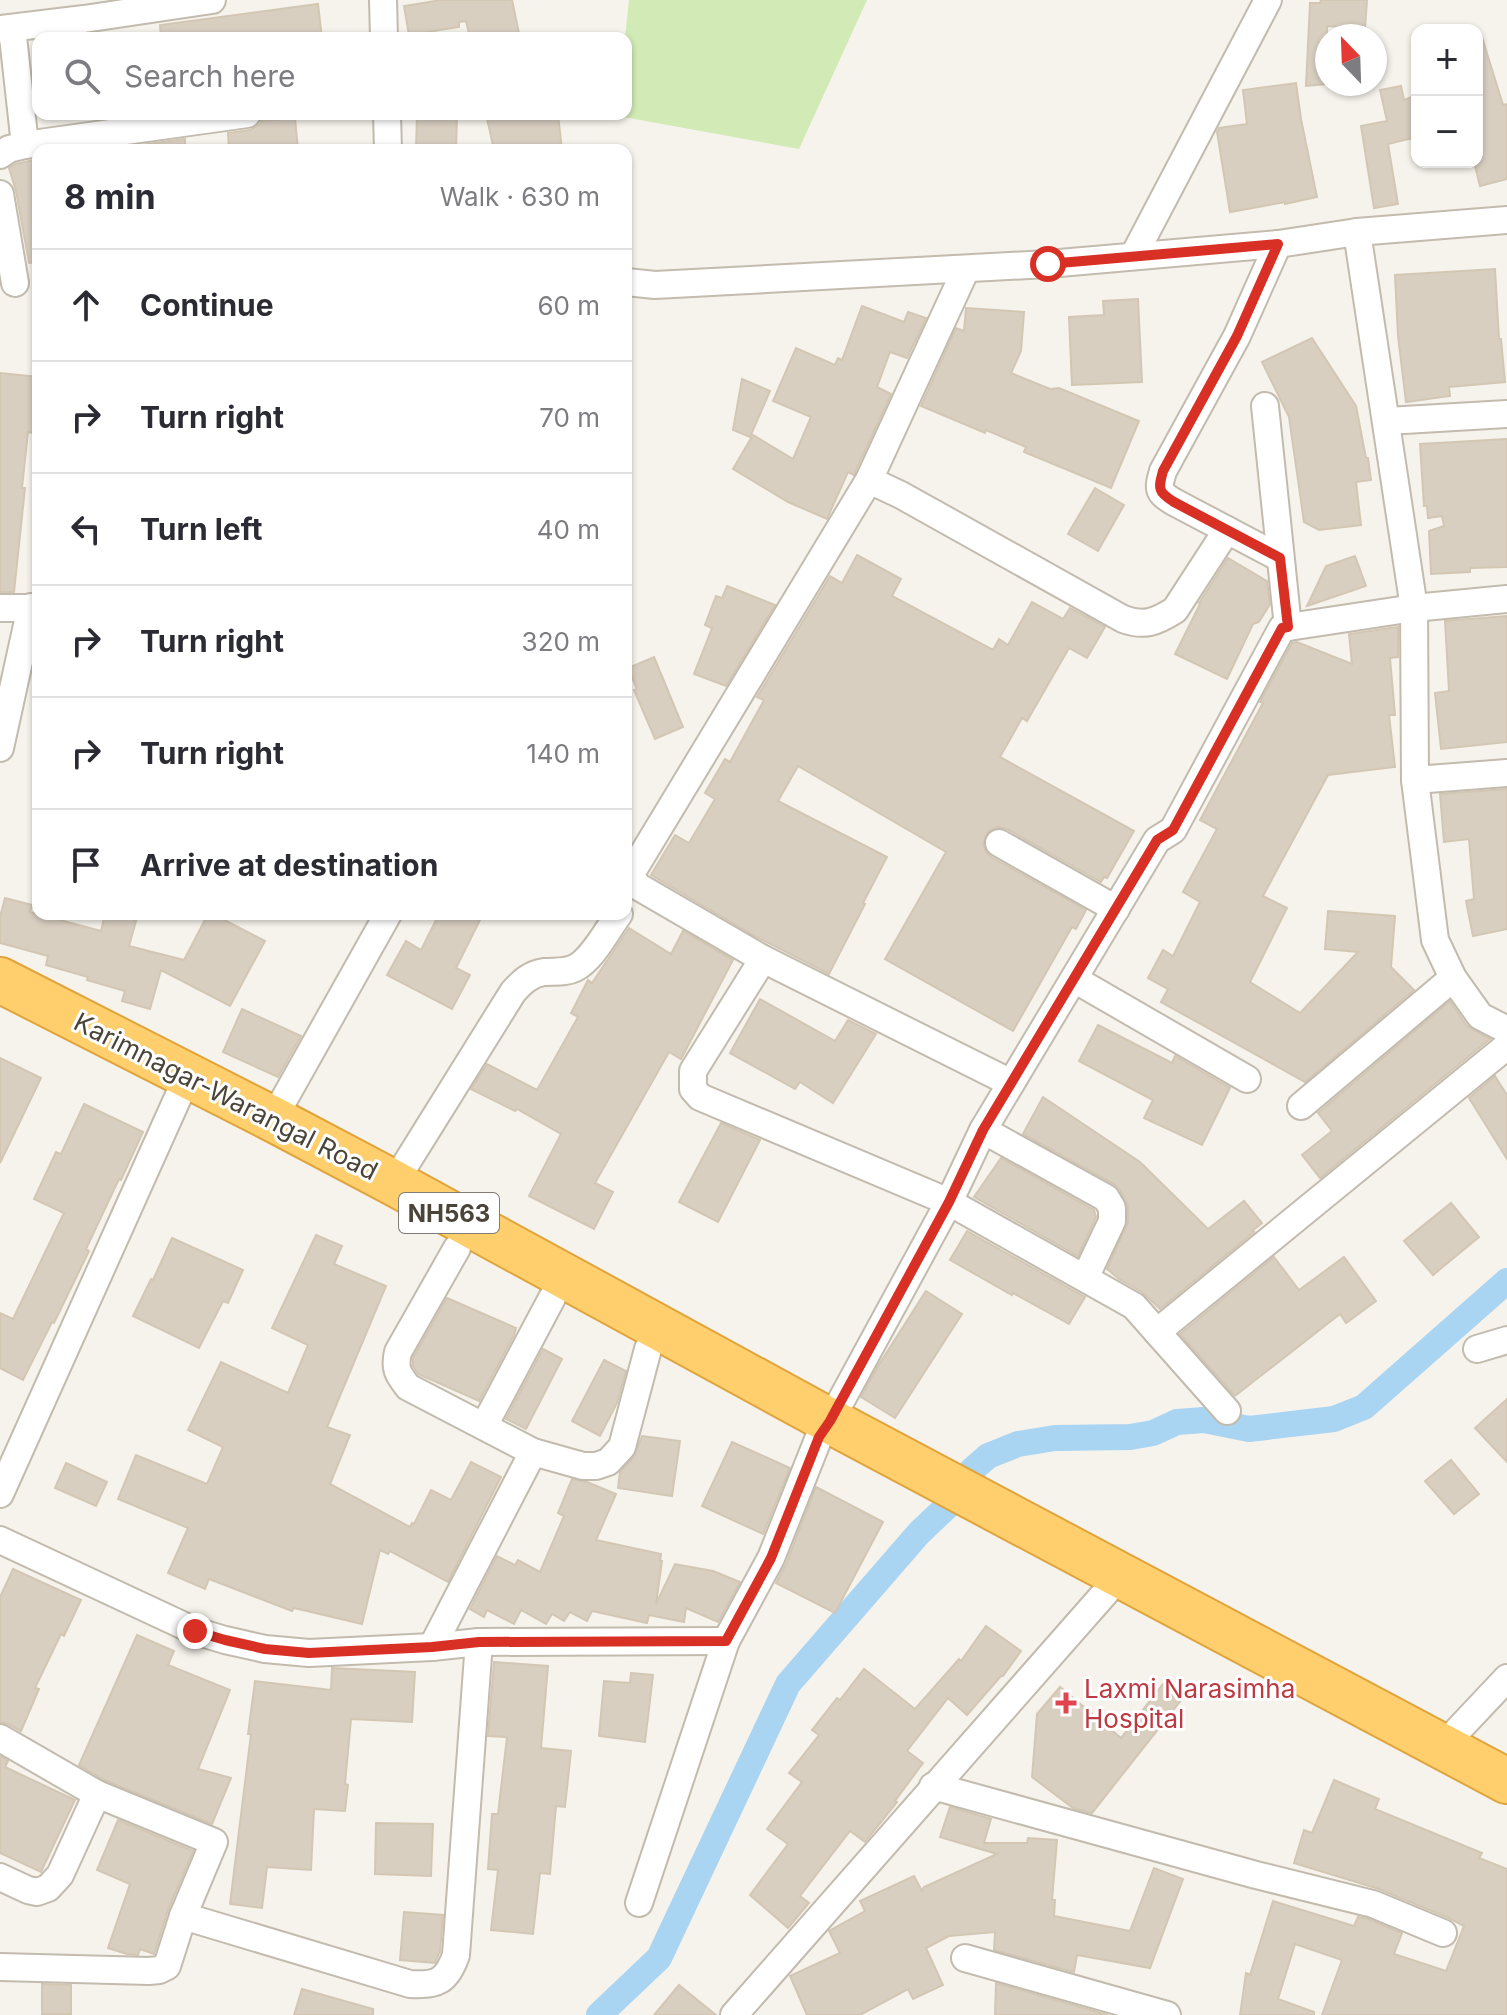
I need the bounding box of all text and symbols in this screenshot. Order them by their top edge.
north arrow [1315,24,1387,96]
map controls [1411,24,1483,168]
button: + [1411,24,1483,96]
search box [32,32,632,120]
icon: search [60,54,104,98]
text: Search here [124,58,296,94]
button: − [1411,96,1483,168]
text: 8 min [64,176,156,217]
text: Walk · 630 m [440,181,600,212]
route start [1030,246,1066,282]
icon: ahead [64,283,108,327]
text: Continue [140,287,274,323]
text: 60 m [537,290,600,321]
icon: right [64,395,108,439]
text: Turn right [140,399,284,435]
text: 70 m [539,402,600,433]
icon: left [64,507,108,551]
text: Turn left [140,511,262,547]
text: 40 m [537,514,600,545]
icon: right [64,619,108,663]
text: Turn right [140,623,284,659]
text: 320 m [522,626,600,657]
icon: right [64,731,108,775]
text: Turn right [140,735,284,771]
text: 140 m [526,738,600,769]
icon: arrive [64,843,108,887]
text: Arrive at destination [140,847,438,883]
street label: Karimnagar-Warangal Road [69,1006,383,1186]
road number: NH563 [399,1193,499,1233]
route end [177,1613,213,1649]
place label: Laxmi Narasimha Hospital [1084,1673,1295,1734]
marker: Laxmi Narasimha Hospital [1055,1692,1077,1714]

